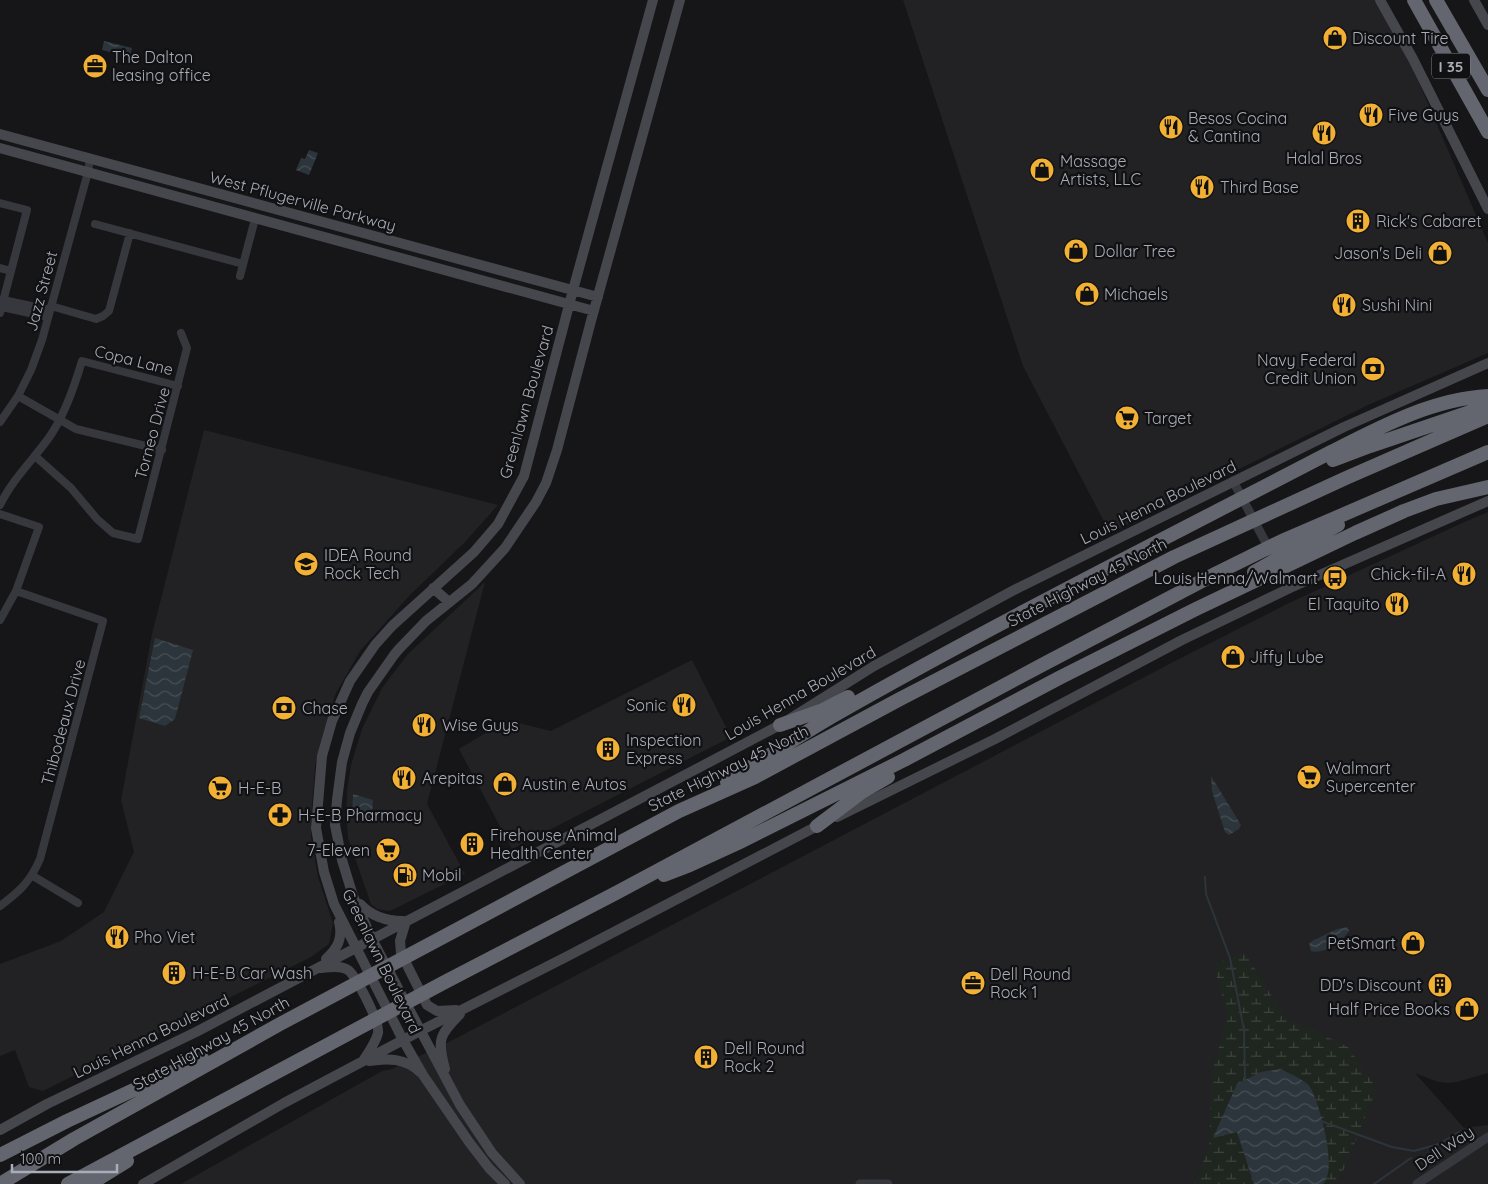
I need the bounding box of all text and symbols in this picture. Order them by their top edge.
shop icon: Discount Tire [1322,25,1348,51]
place label: Discount Tire [1352,28,1448,48]
place label: The Dalton leasing office [112,47,211,85]
office icon: The Dalton leasing office [82,53,108,79]
road number: I 35 [1432,54,1470,78]
restaurant icon: Five Guys [1358,102,1384,128]
place label: Five Guys [1388,105,1459,125]
place label: Besos Cocina & Cantina [1188,108,1287,146]
restaurant icon: Besos Cocina & Cantina [1158,114,1184,140]
restaurant icon: Halal Bros [1311,120,1337,146]
place label: Halal Bros [1286,148,1362,168]
place label: Massage Artists, LLC [1060,151,1141,189]
shop icon: Massage Artists, LLC [1029,157,1055,183]
street label: West Pflugerville Parkway [208,166,398,236]
restaurant icon: Third Base [1189,174,1215,200]
place label: Third Base [1220,177,1299,197]
building icon: Rick's Cabaret [1345,208,1371,234]
place label: Rick's Cabaret [1376,211,1482,231]
shop icon: Dollar Tree [1063,238,1089,264]
shop icon: Jason's Deli [1427,240,1453,266]
place label: Dollar Tree [1094,241,1175,261]
place label: Jason's Deli [1334,243,1422,263]
street label: Jazz Street [21,249,61,333]
shop icon: Michaels [1074,281,1100,307]
place label: Michaels [1104,284,1168,304]
restaurant icon: Sushi Nini [1331,292,1357,318]
place label: Sushi Nini [1362,295,1432,315]
street label: Greenlawn Boulevard [495,323,557,481]
street label: Copa Lane [93,341,175,379]
place label: Navy Federal Credit Union [1257,350,1356,388]
bank icon: Navy Federal Credit Union [1360,356,1386,382]
street label: Torneo Drive [130,385,174,481]
supermarket icon: Target [1114,405,1140,431]
place label: Target [1144,408,1192,428]
street label: Louis Henna Boulevard [1077,456,1239,548]
street label: State Highway 45 North [1004,533,1170,631]
place label: IDEA Round Rock Tech [324,545,412,583]
school or university icon: IDEA Round Rock Tech [293,551,319,577]
restaurant icon: Chick-fil-A [1451,561,1477,587]
place label: Chick-fil-A [1371,564,1446,584]
bus stop icon: Louis Henna/Walmart [1322,565,1348,591]
place label: Louis Henna/Walmart [1154,568,1318,588]
restaurant icon: El Taquito [1384,591,1410,617]
place label: El Taquito [1308,594,1380,614]
street label: Louis Henna Boulevard [721,642,879,744]
shop icon: Jiffy Lube [1220,644,1246,670]
place label: Jiffy Lube [1250,647,1324,667]
street label: Thibodeaux Drive [37,657,89,787]
restaurant icon: Sonic [671,692,697,718]
bank icon: Chase [271,695,297,721]
place label: Sonic [626,695,666,715]
place label: Chase [302,698,348,718]
restaurant icon: Wise Guys [411,712,437,738]
place label: Wise Guys [442,715,518,735]
street label: State Highway 45 North [645,720,811,816]
place label: Inspection Express [626,730,702,768]
building icon: Inspection Express [595,736,621,762]
place label: Walmart Supercenter [1326,758,1416,796]
supermarket icon: Walmart Supercenter [1296,764,1322,790]
restaurant icon: Arepitas [391,765,417,791]
place label: Arepitas [422,768,483,788]
shop icon: Austin e Autos [492,771,518,797]
place label: Austin e Autos [522,774,626,794]
supermarket icon: H-E-B [207,775,233,801]
place label: H-E-B [238,778,282,798]
pharmacy icon: H-E-B Pharmacy [267,802,293,828]
place label: H-E-B Pharmacy [298,805,422,825]
place label: Firehouse Animal Health Center [490,825,617,863]
building icon: Firehouse Animal Health Center [459,831,485,857]
supermarket icon: 7-Eleven [375,837,401,863]
place label: 7-Eleven [307,840,370,860]
fuel station icon: Mobil [392,862,418,888]
place label: Mobil [422,865,462,885]
street label: Greenlawn Boulevard [338,885,426,1037]
restaurant icon: Pho Viet [104,924,130,950]
place label: Pho Viet [134,927,195,947]
shop icon: PetSmart [1400,930,1426,956]
place label: PetSmart [1327,933,1396,953]
building icon: H-E-B Car Wash [161,960,187,986]
place label: H-E-B Car Wash [192,963,312,983]
place label: Dell Round Rock 1 [990,964,1071,1002]
office icon: Dell Round Rock 1 [960,970,986,996]
building icon: DD's Discount [1427,972,1453,998]
place label: DD's Discount [1320,975,1422,995]
street label: Louis Henna Boulevard [70,990,232,1082]
street label: State Highway 45 North [129,992,293,1094]
shop icon: Half Price Books [1454,996,1480,1022]
place label: Half Price Books [1328,999,1450,1019]
place label: Dell Round Rock 2 [724,1038,805,1076]
building icon: Dell Round Rock 2 [693,1044,719,1070]
street label: Dell Way [1411,1121,1477,1175]
scale bar [12,1142,118,1174]
text: 100 m [20,1149,61,1168]

